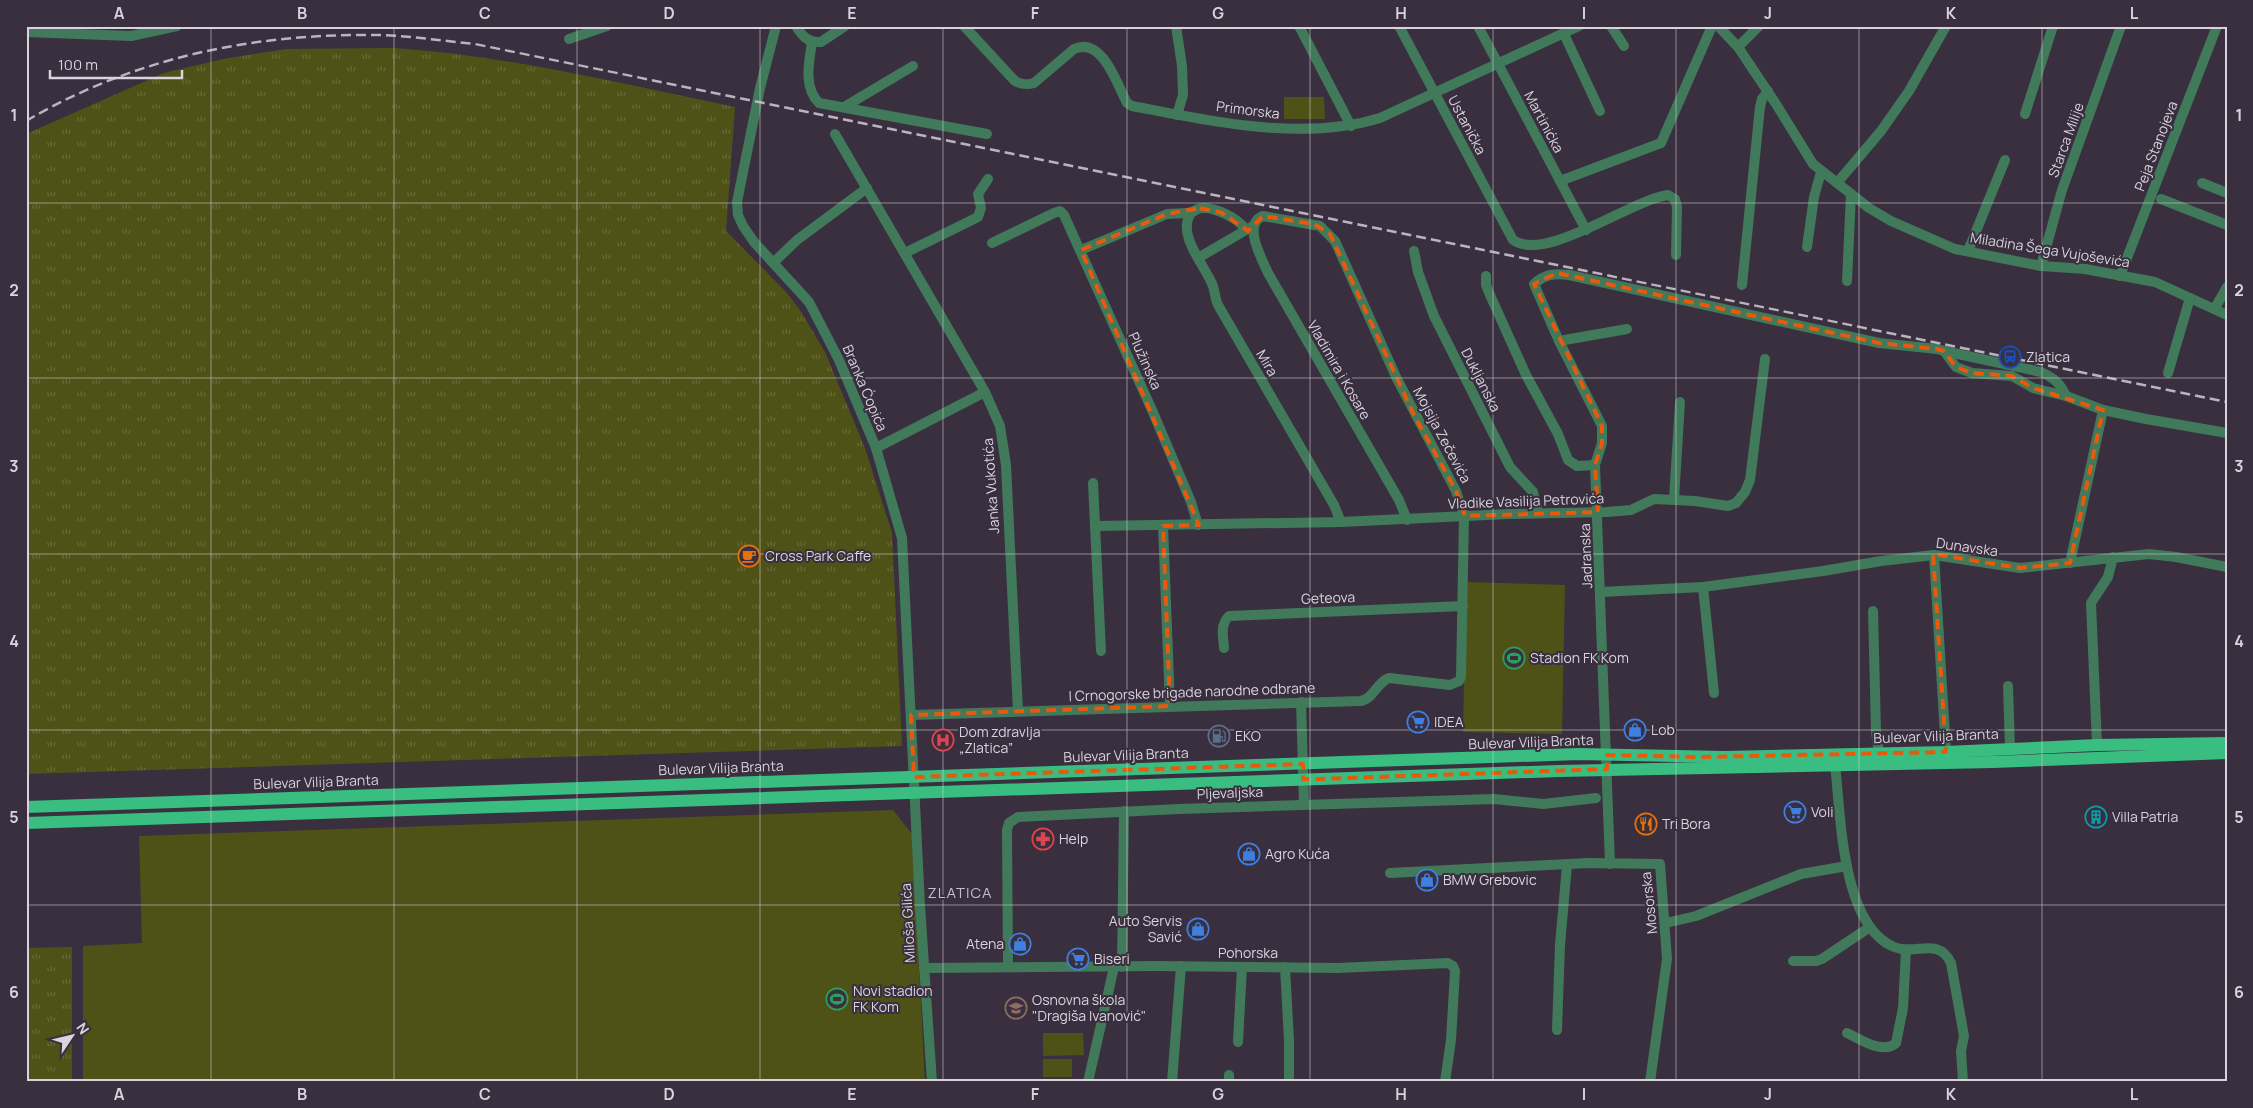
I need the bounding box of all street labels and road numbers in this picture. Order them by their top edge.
street label: Martinićka [1520,87,1569,156]
street label: Ustanička [1444,92,1491,158]
street label: Primorska [1215,96,1281,123]
street label: Peja Stanojeva [2130,98,2181,194]
street label: Starca Milije [2043,100,2088,180]
street label: Miladina Šega Vujoševića [1969,227,2131,272]
street label: Vladimira i Kosare [1303,317,1376,423]
street label: Plužinska [1124,329,1167,393]
street label: Branka Ćopića [839,342,892,434]
street label: Dukljanska [1457,344,1506,415]
street label: Mira [1252,346,1283,379]
street label: Mojsija Zečevića [1409,383,1476,486]
street label: Janka Vukotića [978,438,1003,535]
street label: Vladike Vasilija Petrovića [1448,488,1604,513]
street label: Jadranska [1575,523,1596,589]
street label: Dunavska [1935,533,1999,560]
street label: Geteova [1301,587,1355,608]
street label: I Crnogorske brigade narodne odbrane [1068,678,1316,705]
street label: Bulevar Vilija Branta [1873,724,1999,747]
street label: Bulevar Vilija Branta [1468,730,1594,753]
street label: Bulevar Vilija Branta [1063,743,1189,766]
street label: Bulevar Vilija Branta [658,756,784,779]
street label: Bulevar Vilija Branta [253,770,379,793]
street label: Pljevaljska [1196,782,1264,803]
street label: Mosorska [1636,871,1661,935]
street label: Miloša Gilića [896,883,919,963]
street label: Pohorska [1218,943,1278,962]

